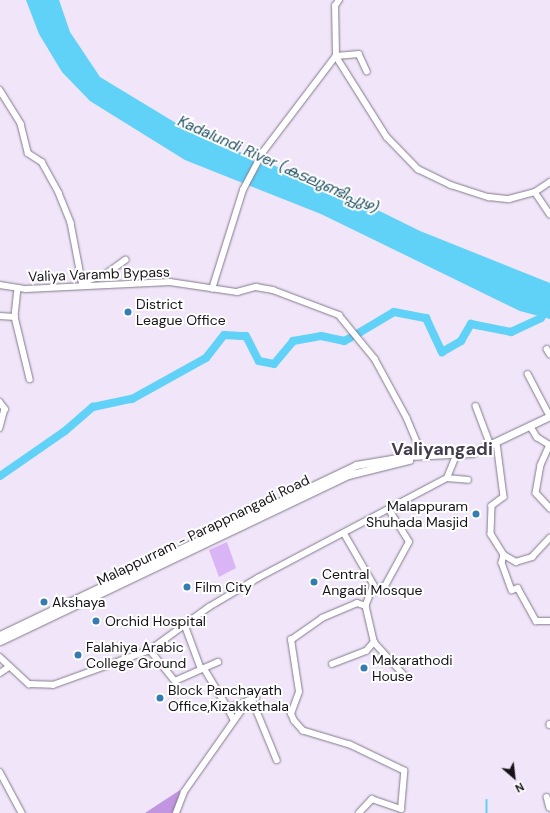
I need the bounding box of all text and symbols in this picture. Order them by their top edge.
water label: Kadalundi River (കടലുണ്ടിപ്പുഴ) [175,112,381,218]
street label: Valiya Varamb Bypass [28,263,170,285]
place label: District League Office [136,296,226,328]
marker: District League Office [123,307,133,317]
district label: Valiyangadi [391,438,493,460]
street label: Malappurram - Parappnangadi Road [94,471,312,589]
place label: Malappuram Shuhada Masjid [366,498,468,530]
marker: Malappuram Shuhada Masjid [471,509,481,519]
place label: Central Angadi Mosque [322,566,422,598]
marker: Central Angadi Mosque [309,577,319,587]
place label: Film City [195,579,252,595]
marker: Film City [182,582,192,592]
place label: Akshaya [52,594,105,610]
marker: Akshaya [39,597,49,607]
place label: Orchid Hospital [105,613,206,629]
marker: Orchid Hospital [90,615,102,627]
place label: Falahiya Arabic College Ground [86,639,186,672]
marker: Falahiya Arabic College Ground [73,650,83,660]
place label: Makarathodi House [372,652,453,684]
marker: Makarathodi House [359,663,369,673]
place label: Block Panchayath Office,Kizakkethala [168,682,289,714]
marker: Block Panchayath Office,Kizakkethala [155,693,165,703]
north arrow [494,757,534,797]
text: N [513,780,526,796]

